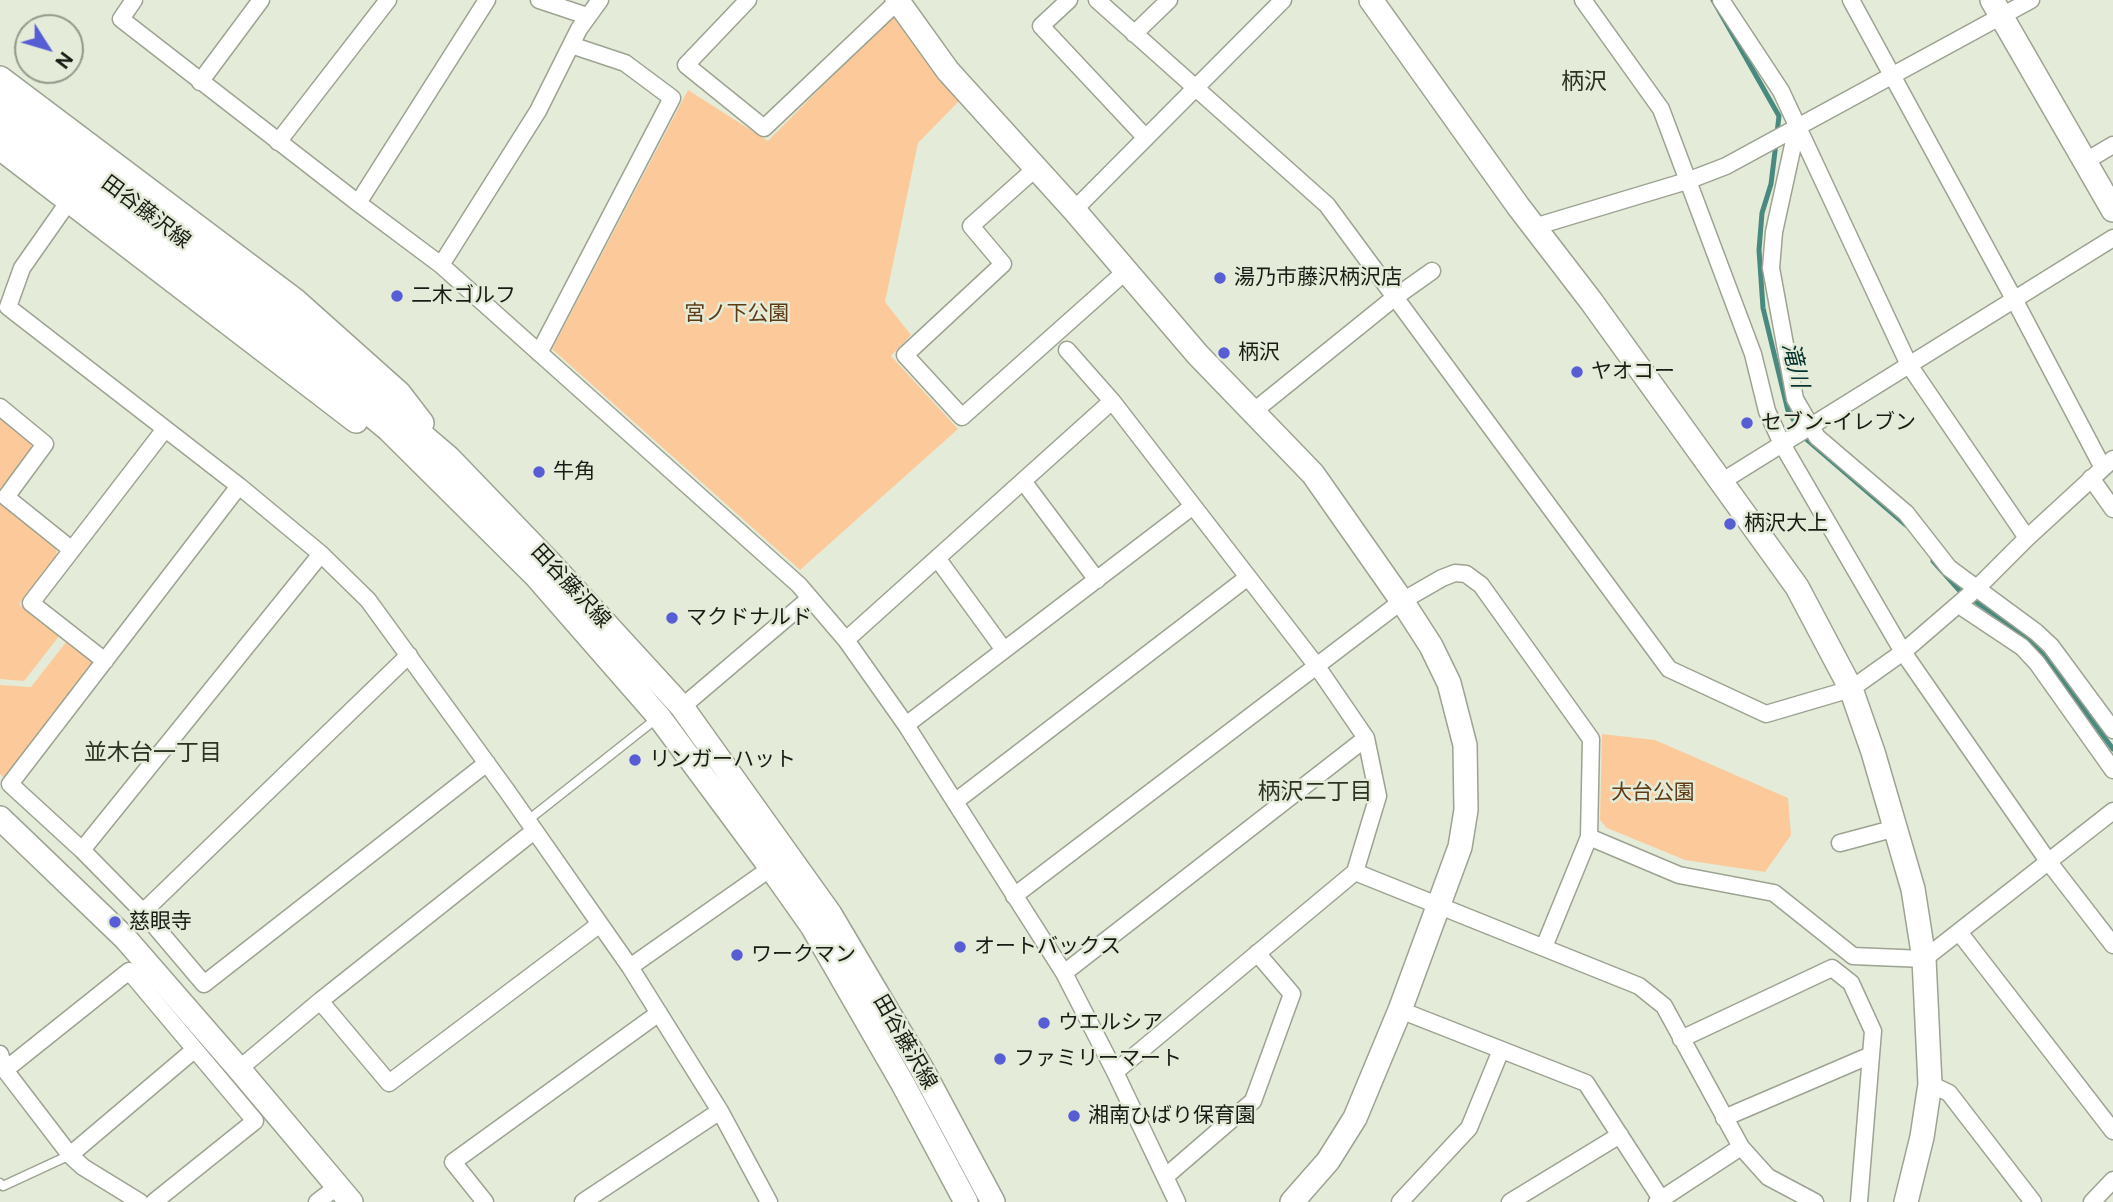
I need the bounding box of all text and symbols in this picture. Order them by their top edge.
north arrow [14,14,84,84]
text: N [51,48,77,73]
district label: 柄沢 [1561,68,1607,96]
street label: 田谷藤沢線 [96,170,196,254]
place label: 湯乃市藤沢柄沢店 [1234,265,1402,291]
marker: 湯乃市藤沢柄沢店 [1212,270,1228,286]
place label: 二木ゴルフ [411,283,516,309]
marker: 二木ゴルフ [389,288,405,304]
park label: 宮ノ下公園 [685,301,789,327]
water label: 滝川 [1776,339,1814,391]
place label: 柄沢 [1238,340,1280,366]
marker: 柄沢 [1216,345,1232,361]
place label: ヤオコー [1591,359,1675,385]
marker: ヤオコー [1569,364,1585,380]
place label: セブン-イレブン [1761,410,1916,436]
marker: セブン-イレブン [1739,415,1755,431]
place label: 牛角 [553,459,595,485]
marker: 牛角 [531,464,547,480]
place label: 柄沢大上 [1744,511,1828,537]
marker: 柄沢大上 [1722,516,1738,532]
street label: 田谷藤沢線 [526,539,616,633]
place label: マクドナルド [686,605,812,631]
marker: マクドナルド [664,610,680,626]
district label: 並木台一丁目 [84,739,222,767]
place label: リンガーハット [649,747,796,773]
marker: リンガーハット [627,752,643,768]
district label: 柄沢二丁目 [1258,778,1372,806]
park label: 大台公園 [1611,780,1695,806]
place label: 慈眼寺 [129,909,192,935]
marker: 慈眼寺 [107,914,123,930]
place label: オートバックス [974,934,1121,960]
marker: オートバックス [952,939,968,955]
place label: ワークマン [751,942,856,968]
marker: ワークマン [729,947,745,963]
street label: 田谷藤沢線 [868,990,942,1094]
place label: ウエルシア [1058,1010,1163,1036]
marker: ウエルシア [1036,1015,1052,1031]
place label: ファミリーマート [1014,1046,1182,1072]
marker: ファミリーマート [992,1051,1008,1067]
place label: 湘南ひばり保育園 [1088,1103,1256,1129]
marker: 湘南ひばり保育園 [1066,1108,1082,1124]

